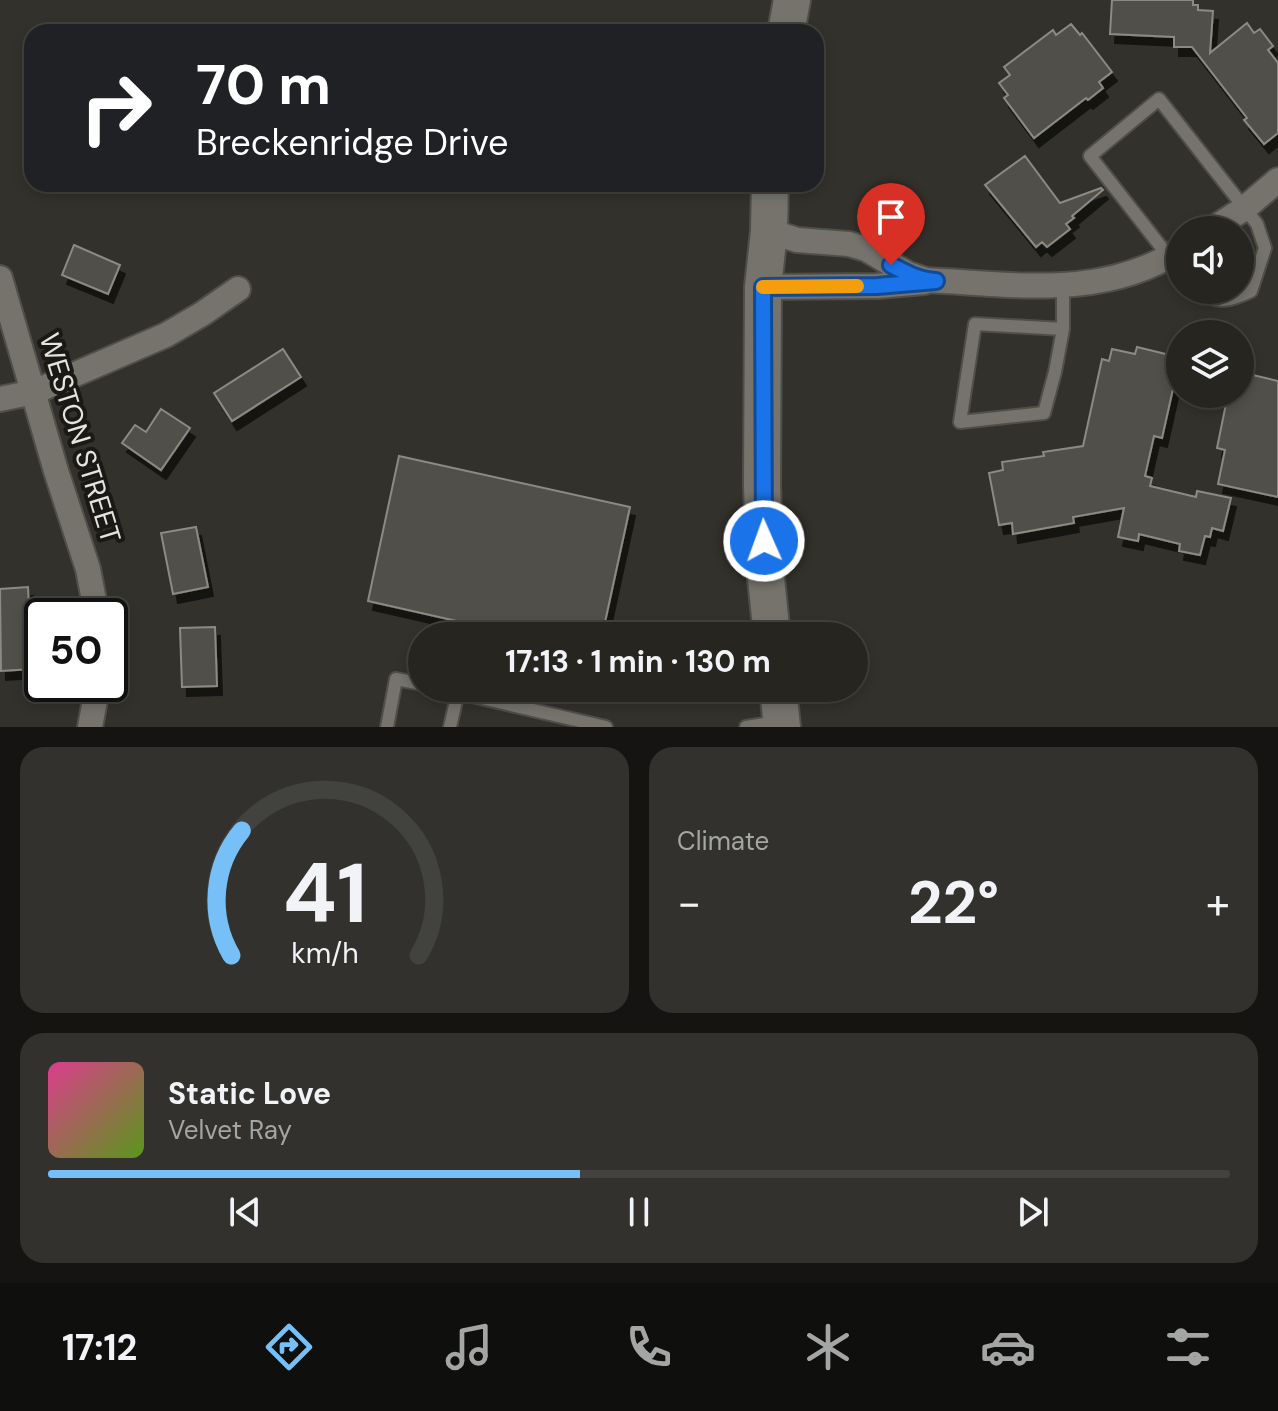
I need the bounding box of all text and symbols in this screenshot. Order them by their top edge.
text: 70 m [196,48,331,121]
icon: right [64,56,168,160]
text: Breckenridge Drive [196,119,509,166]
pin [857,183,925,265]
icon: arrive [869,195,913,239]
map controls [1166,216,1254,408]
button: sound [1166,216,1254,304]
button: layers [1166,320,1254,408]
street label: WESTON STREET [31,329,129,547]
position arrow [722,499,806,583]
speed limit sign: 50 [24,598,128,702]
text: 17:13 · 1 min · 130 m [505,642,771,681]
text: Climate [677,824,769,858]
text: 41 [282,839,367,948]
text: 22° [908,863,999,942]
text: − [677,874,701,932]
text: + [1206,874,1230,932]
text: km/h [291,935,358,972]
text: Static Love [168,1074,331,1113]
text: Velvet Ray [168,1113,292,1147]
icon: previous [223,1190,267,1234]
icon: pause [617,1190,661,1234]
icon: next [1011,1190,1055,1234]
icon: directions [261,1319,317,1375]
icon: music [441,1319,497,1375]
icon: phone [621,1319,677,1375]
icon: climate [800,1319,856,1375]
icon: car [980,1319,1036,1375]
icon: filters [1160,1319,1216,1375]
text: 17:12 [62,1324,137,1371]

